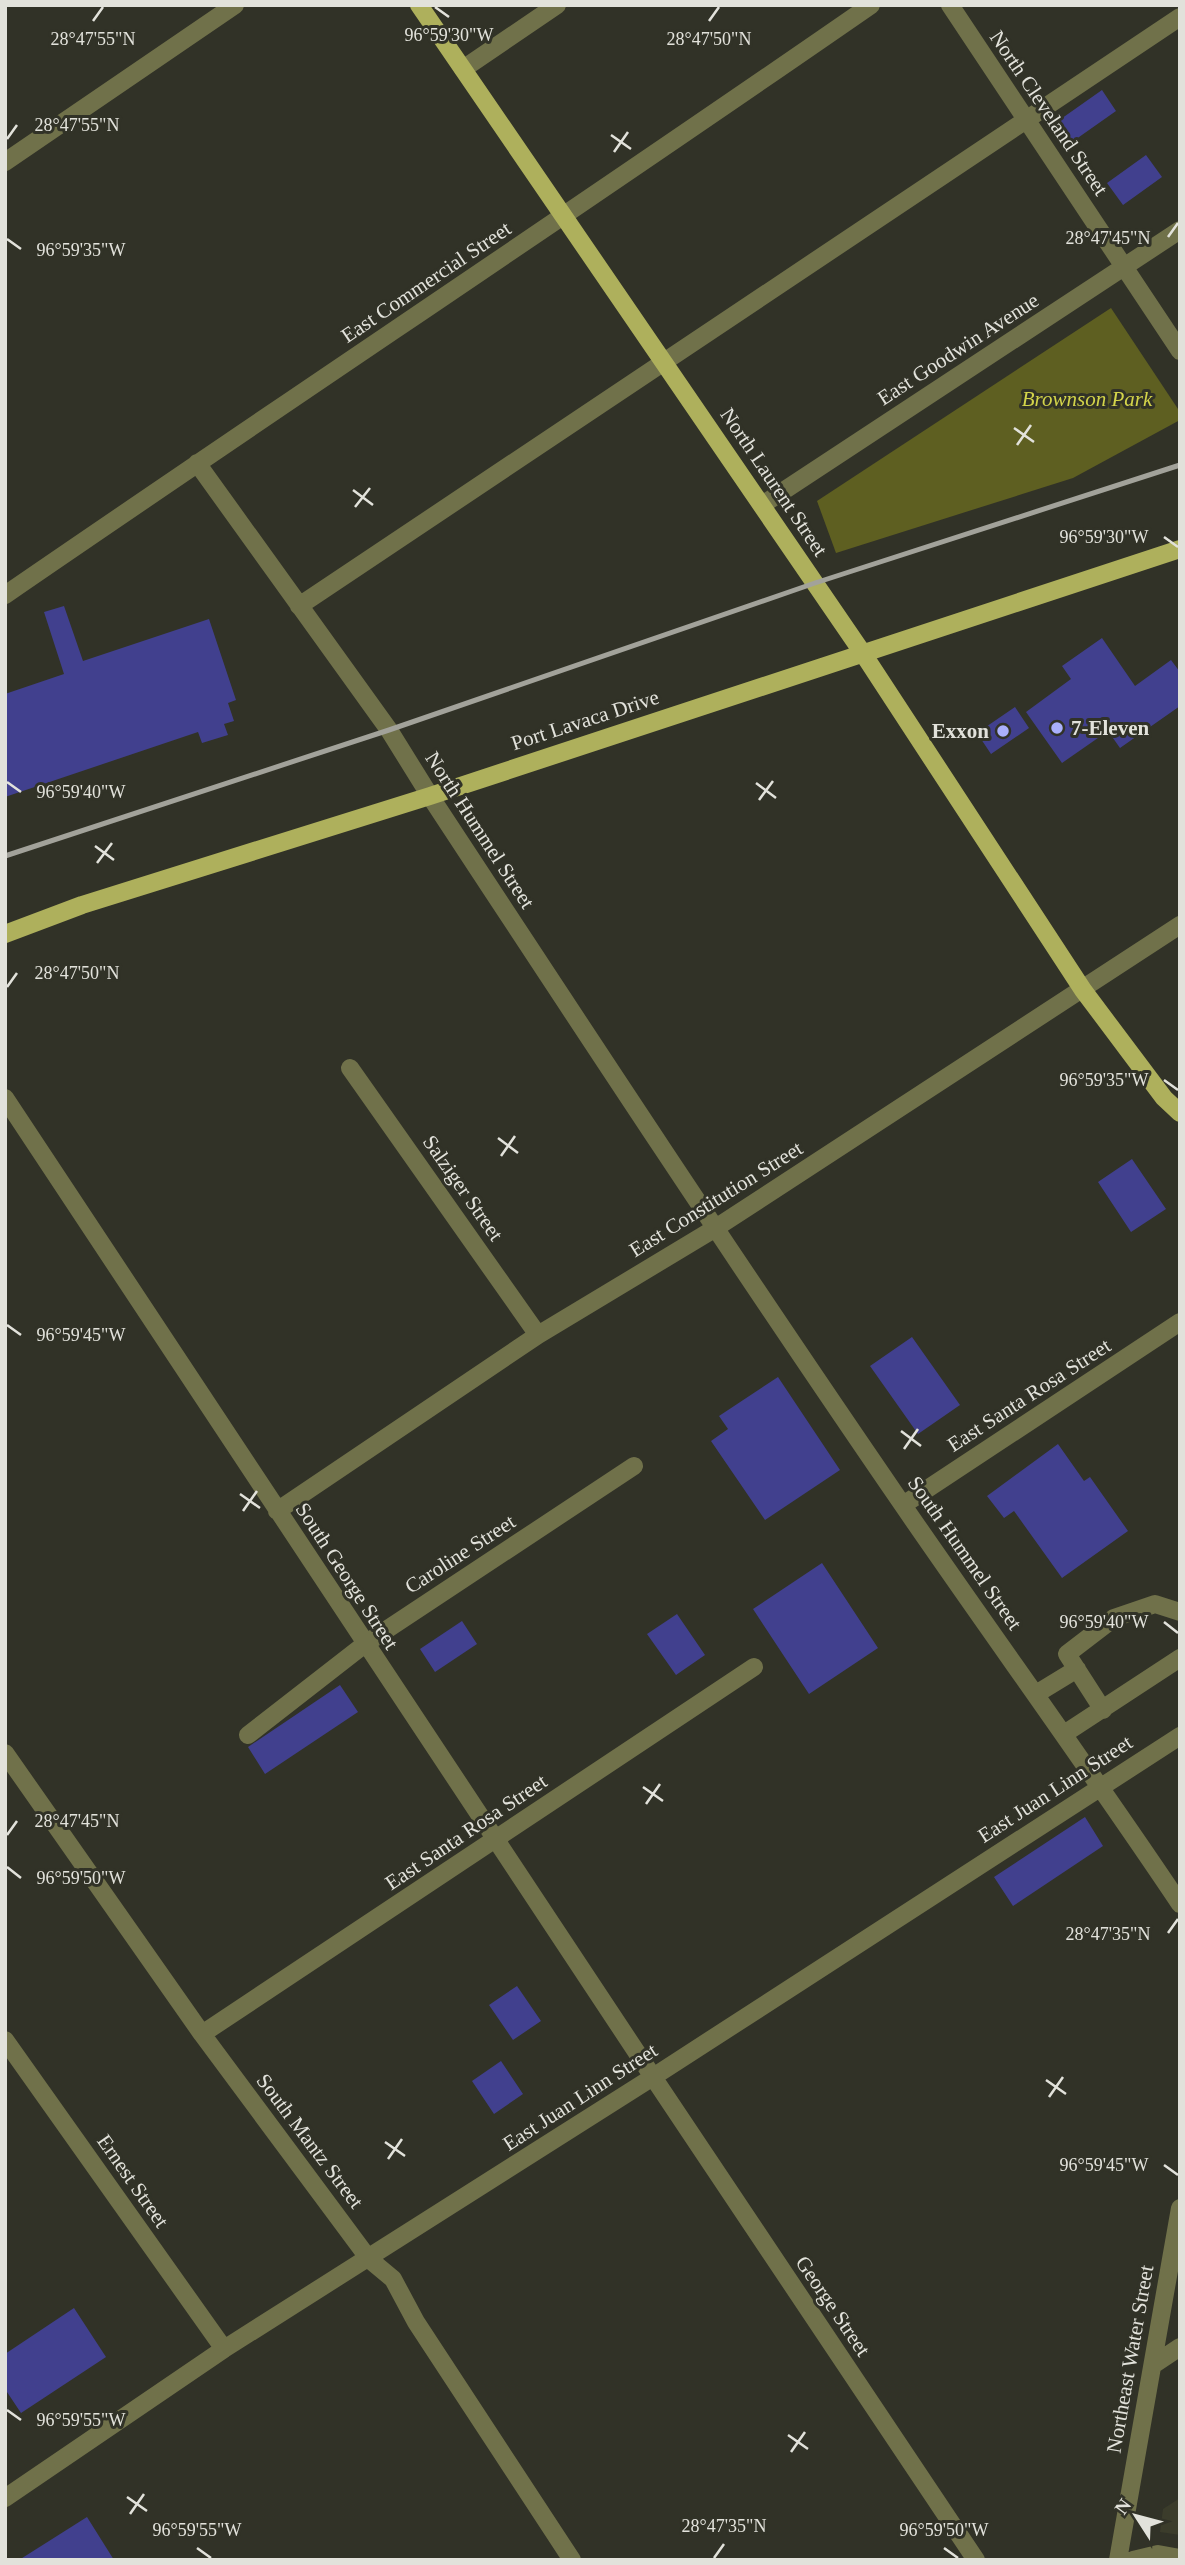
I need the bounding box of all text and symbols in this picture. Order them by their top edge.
text: 96°59'30"W [405,25,493,45]
street label: North Cleveland Street [985,26,1113,200]
text: 28°47'55"N [51,29,135,49]
text: 28°47'50"N [667,29,751,49]
text: 28°47'55"N [35,115,119,135]
street label: East Commercial Street [337,216,516,348]
text: 28°47'45"N [1066,228,1150,248]
text: 96°59'35"W [37,240,125,260]
street label: East Goodwin Avenue [873,288,1043,410]
park label: Brownson Park [1022,387,1153,411]
street label: North Laurent Street [715,403,833,561]
text: 96°59'30"W [1060,527,1148,547]
street label: Port Lavaca Drive [508,685,662,755]
place label: 7-Eleven [1071,716,1149,740]
place label: Exxon [932,719,989,743]
marker: 7-Eleven [1049,720,1065,736]
marker: Exxon [995,723,1011,739]
street label: North Hummel Street [420,747,540,913]
text: 96°59'40"W [37,782,125,802]
text: 28°47'50"N [35,963,119,983]
text: 96°59'35"W [1060,1070,1148,1090]
street label: Salziger Street [418,1131,508,1245]
street label: East Constitution Street [625,1136,807,1262]
text: 96°59'45"W [37,1325,125,1345]
street label: East Santa Rosa Street [943,1333,1115,1457]
street label: South Hummel Street [903,1472,1027,1635]
street label: South George Street [291,1498,403,1654]
street label: Caroline Street [400,1509,520,1599]
text: 96°59'40"W [1060,1612,1148,1632]
street label: East Juan Linn Street [973,1730,1137,1848]
street label: East Santa Rosa Street [381,1769,551,1895]
text: 28°47'45"N [35,1811,119,1831]
text: 96°59'50"W [37,1868,125,1888]
text: 28°47'35"N [1066,1924,1150,1944]
street label: East Juan Linn Street [498,2038,662,2156]
street label: South Mantz Street [252,2069,368,2213]
street label: Ernest Street [92,2130,174,2232]
text: 96°59'45"W [1060,2155,1148,2175]
street label: George Street [791,2251,875,2361]
street label: Northeast Water Street [1102,2263,1158,2455]
text: 96°59'55"W [37,2410,125,2430]
north arrow [1101,2481,1171,2551]
text: N [1110,2494,1135,2518]
text: 28°47'35"N [682,2516,766,2536]
text: 96°59'55"W [153,2520,241,2540]
text: 96°59'50"W [900,2520,988,2540]

